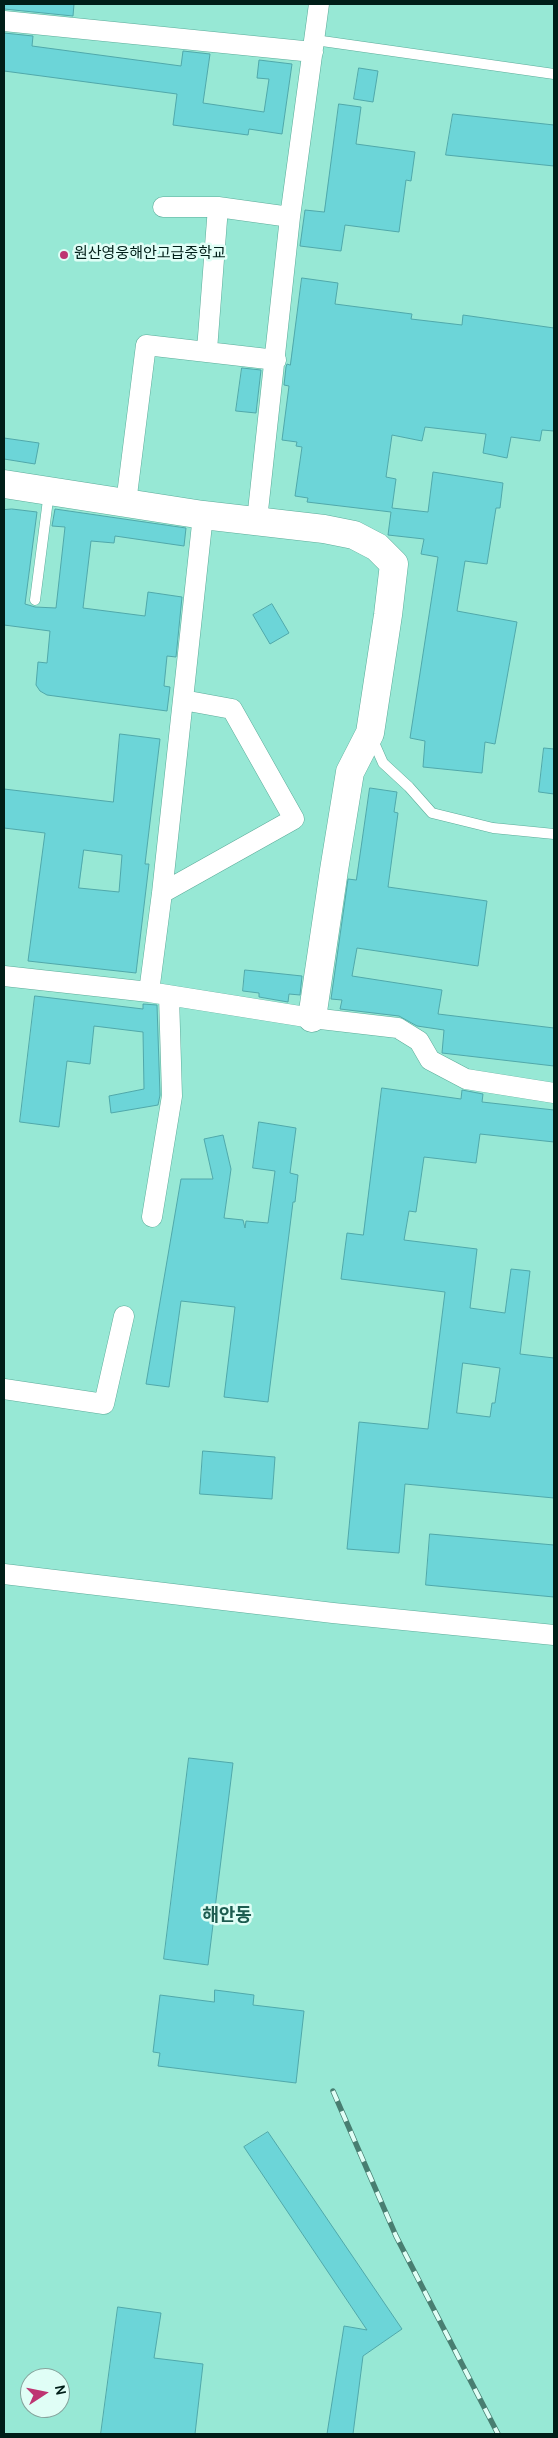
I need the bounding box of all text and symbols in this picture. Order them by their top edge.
place label: 원산영웅해안고급중학교 [74,246,226,264]
marker: 원산영웅해안고급중학교 [58,249,70,261]
district label: 해안동 [202,1906,252,1928]
north arrow [20,2368,70,2418]
text: N [50,2384,69,2397]

